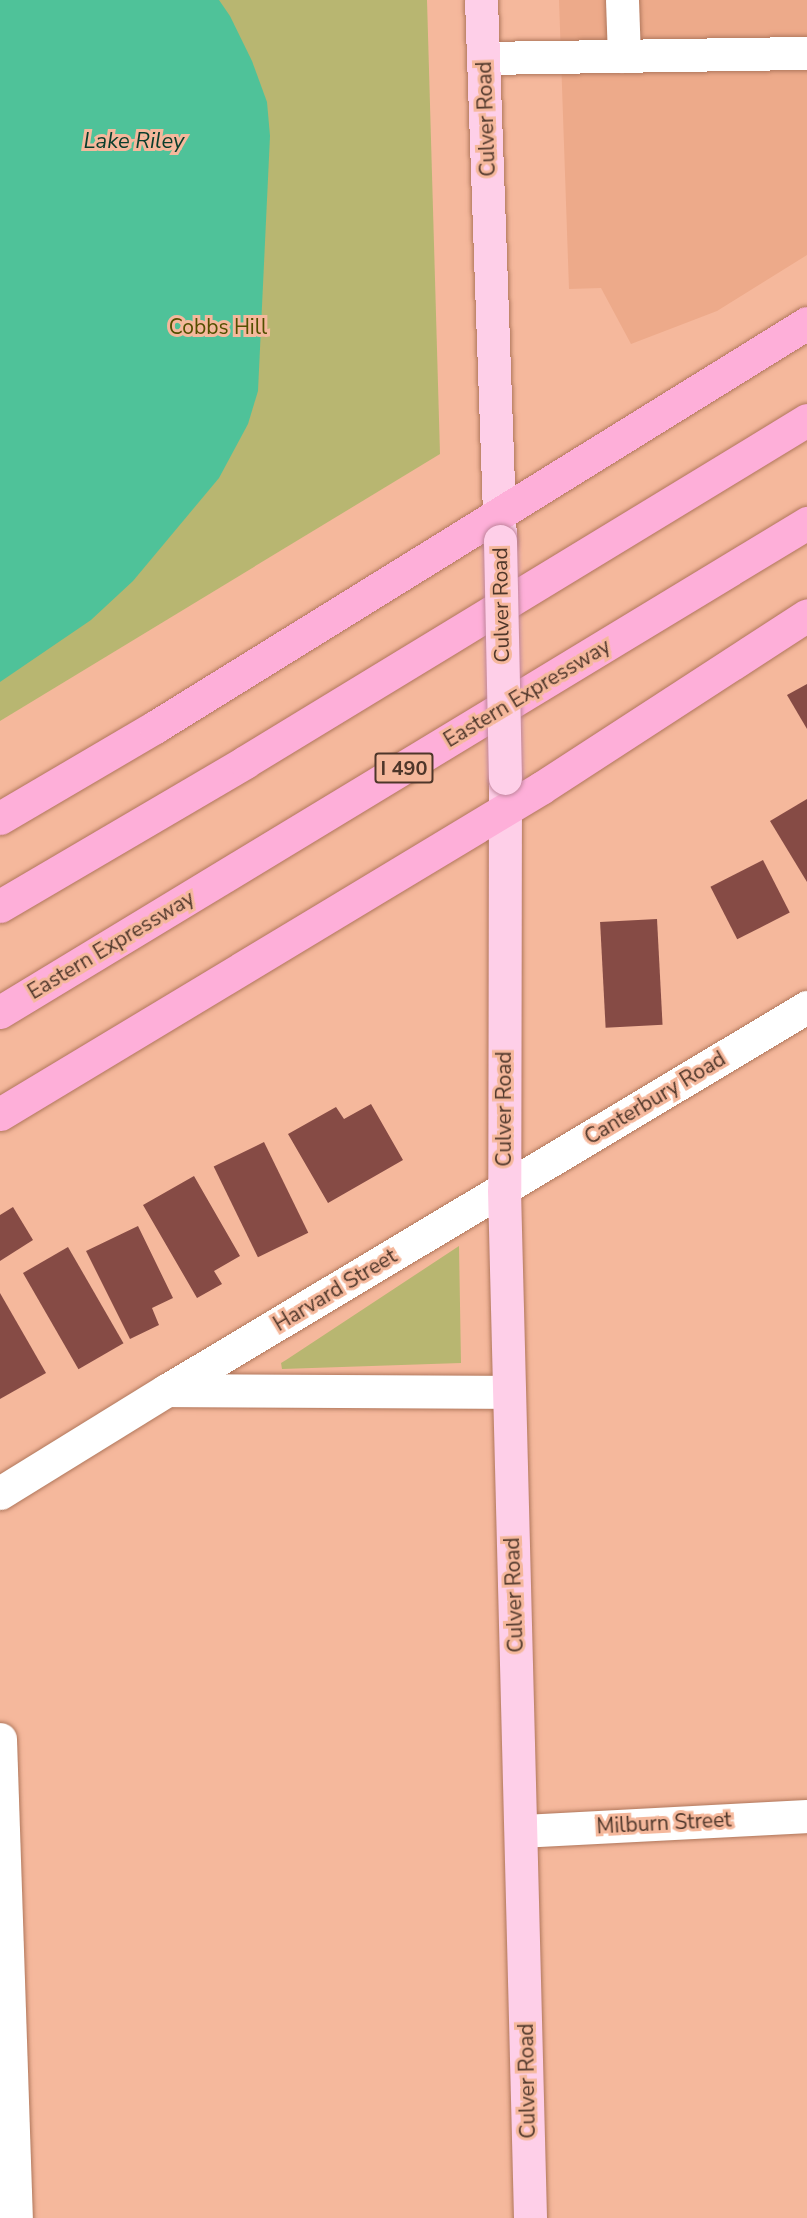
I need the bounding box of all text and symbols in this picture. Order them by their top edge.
street label: Culver Road [471,61,501,177]
water label: Lake Riley [84,129,184,155]
park label: Cobbs Hill [169,314,267,340]
street label: Culver Road [487,547,515,663]
street label: Eastern Expressway [439,633,615,753]
road number: I 490 [374,751,434,785]
street label: Eastern Expressway [23,885,199,1005]
street label: Canterbury Road [580,1046,730,1150]
street label: Culver Road [491,1051,517,1167]
street label: Harvard Street [269,1243,401,1337]
street label: Culver Road [499,1537,529,1653]
street label: Milburn Street [596,1807,732,1839]
street label: Culver Road [513,2023,541,2139]

